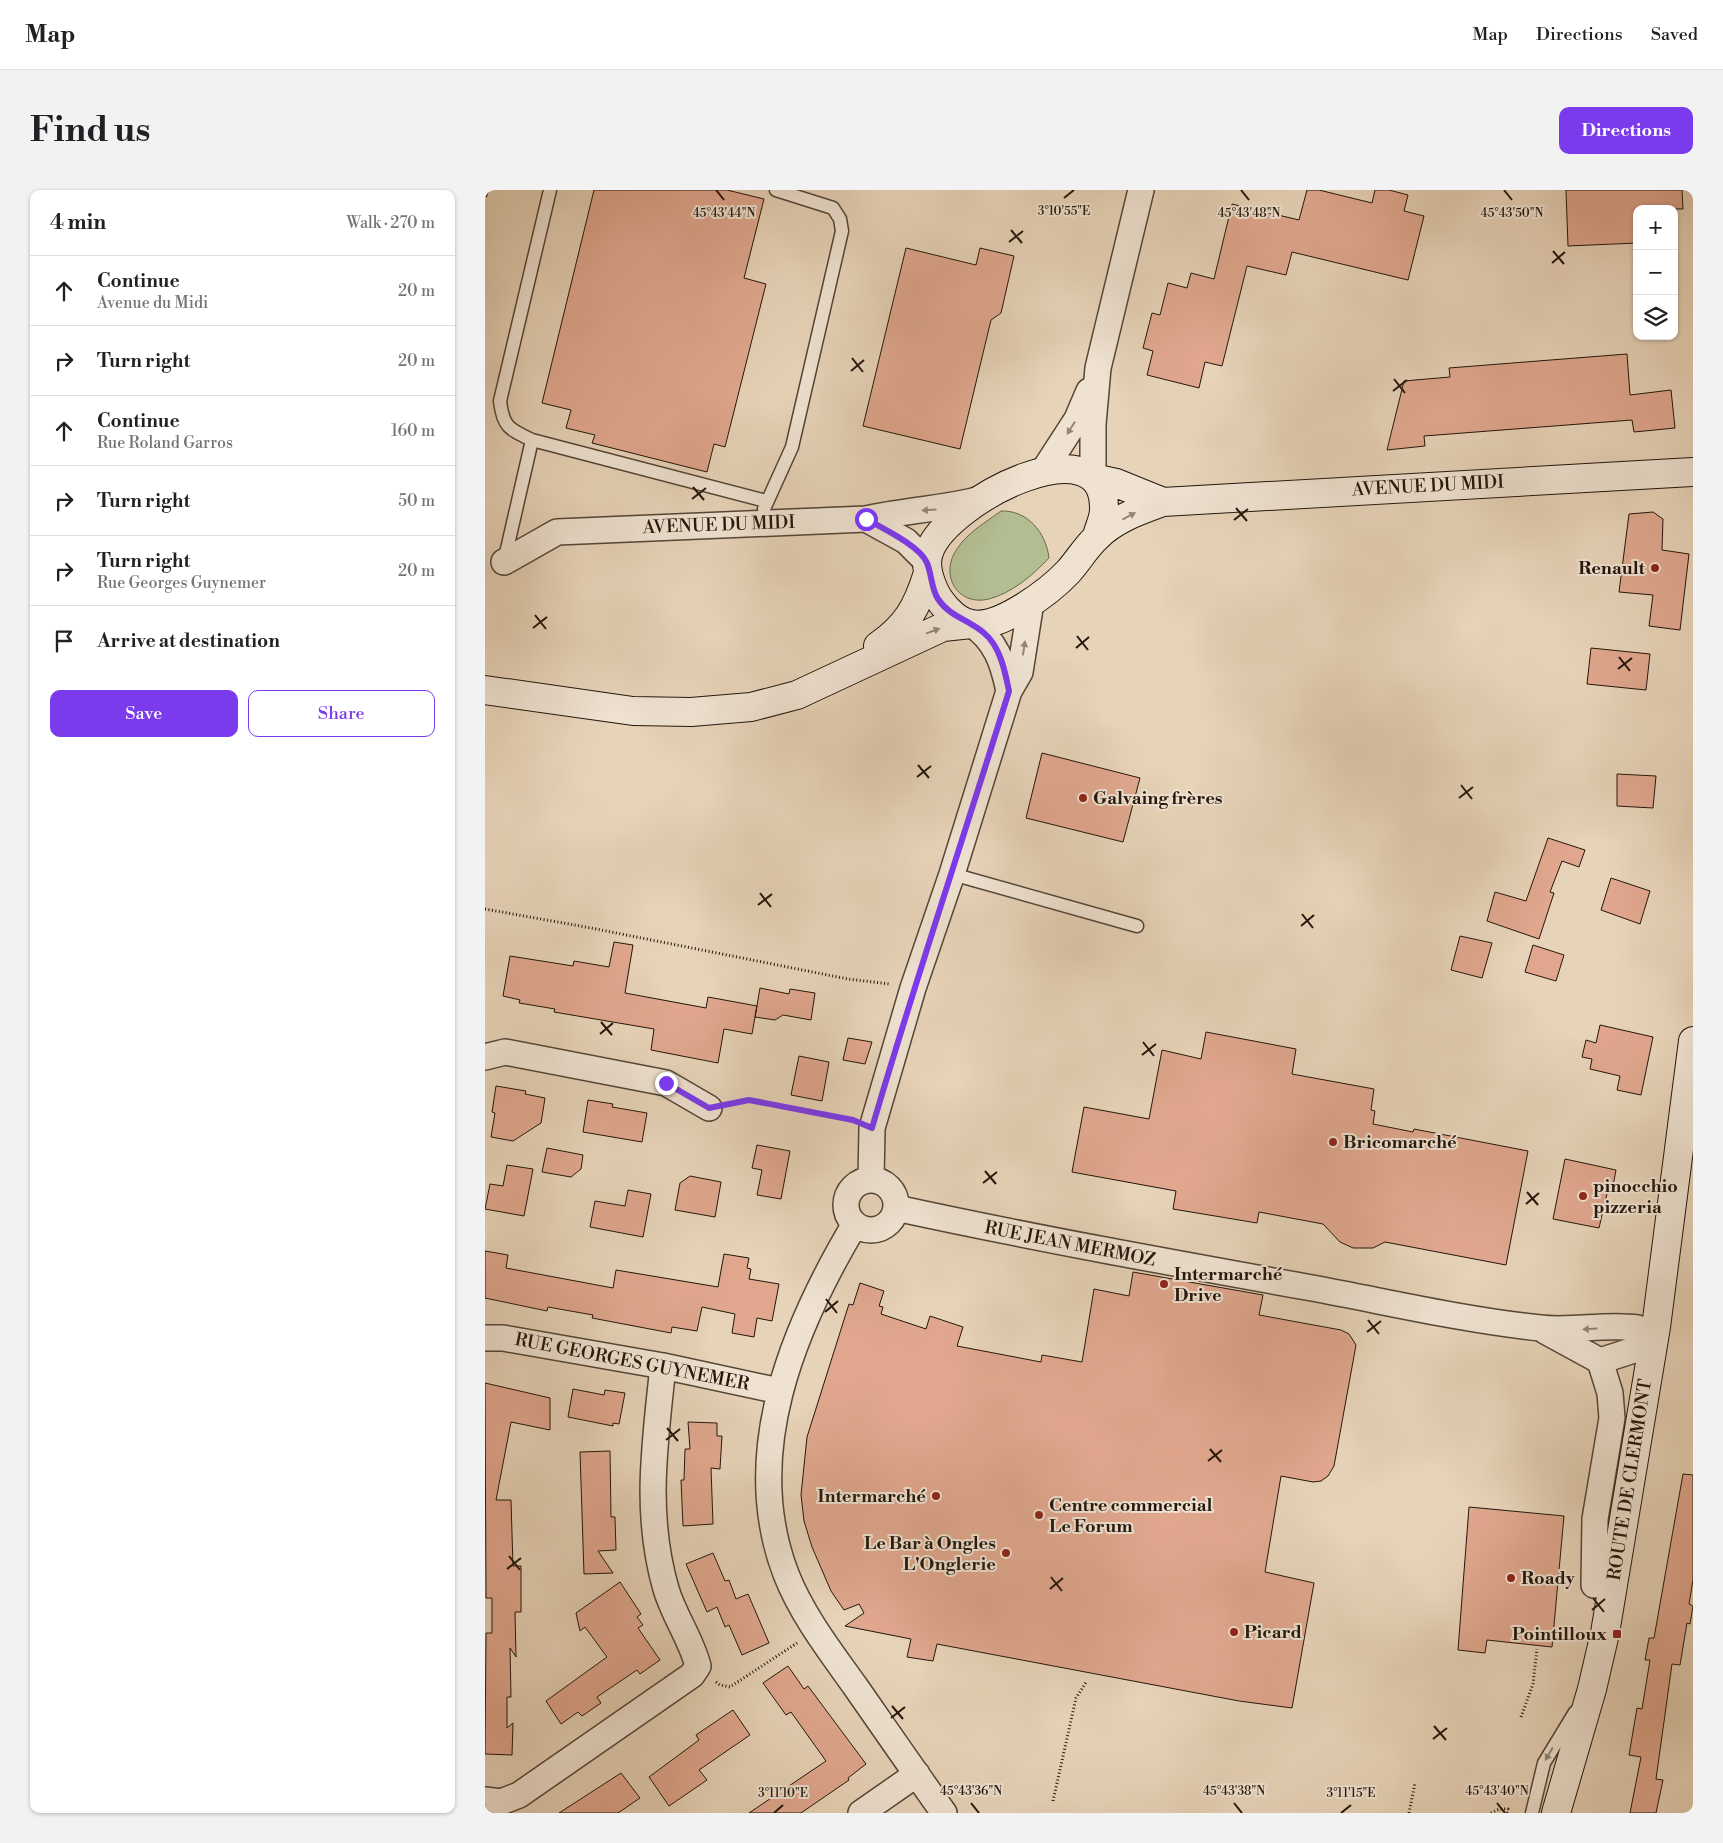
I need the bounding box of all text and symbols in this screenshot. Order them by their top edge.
text: Map [25,20,75,50]
text: Map [1472,23,1508,46]
text: Directions [1536,23,1623,46]
text: Saved [1651,23,1698,46]
button: Directions [1559,107,1693,154]
text: Find us [30,109,150,152]
text: 3°10'55"E [1038,204,1090,219]
map controls [1633,205,1678,340]
button: + [1633,205,1678,250]
text: 45°43'44"N [693,206,755,221]
text: 45°43'48"N [1218,206,1280,221]
text: 45°43'50"N [1481,206,1543,221]
text: 4 min [50,210,106,236]
text: Walk · 270 m [346,213,435,233]
button: − [1633,250,1678,295]
text: Continue [97,269,180,293]
icon: ahead [50,277,78,305]
text: 20 m [398,281,435,301]
text: Avenue du Midi [97,293,208,313]
button: layers [1633,295,1678,340]
icon: right [50,347,78,375]
text: Turn right [97,349,190,373]
text: 20 m [398,351,435,371]
text: Continue [97,409,180,433]
icon: ahead [50,417,78,445]
text: 160 m [391,421,435,441]
one-way arrow [1066,422,1076,435]
text: Rue Roland Garros [97,433,233,453]
street label: AVENUE DU MIDI [1350,471,1505,502]
icon: right [50,487,78,515]
text: Turn right [97,489,190,513]
text: 50 m [398,491,435,511]
one-way arrow [921,506,937,514]
route start [855,508,878,531]
street label: AVENUE DU MIDI [641,511,796,539]
one-way arrow [1122,512,1136,520]
text: Turn right [97,549,190,573]
icon: right [50,557,78,585]
place label: Renault [1578,557,1646,580]
text: 20 m [398,561,435,581]
marker: Renault [1649,562,1661,574]
text: Rue Georges Guynemer [97,573,266,593]
icon: arrive [50,627,78,655]
one-way arrow [926,627,941,635]
text: Arrive at destination [97,629,280,653]
one-way arrow [1020,640,1028,656]
button: Save [50,690,238,737]
button: Share [248,690,435,737]
place label: Galvaing frères [1093,787,1223,810]
marker: Galvaing frères [1077,792,1089,804]
route end [655,1072,678,1095]
place label: Bricomarché [1343,1131,1457,1154]
marker: Bricomarché [1327,1136,1339,1148]
place label: pinocchio pizzeria [1593,1175,1678,1219]
marker: pinocchio pizzeria [1577,1190,1589,1202]
street label: RUE JEAN MERMOZ [983,1216,1157,1272]
place label: Intermarché Drive [1174,1263,1283,1307]
marker: Intermarché Drive [1158,1278,1170,1290]
one-way arrow [1581,1326,1597,1334]
street label: RUE GEORGES GUYNEMER [513,1328,752,1396]
street label: ROUTE DE CLERMONT [1603,1377,1657,1582]
place label: Intermarché [817,1485,926,1508]
marker: Intermarché [930,1490,942,1502]
place label: Centre commercial Le Forum [1049,1494,1213,1538]
marker: Centre commercial Le Forum [1033,1509,1045,1521]
place label: Le Bar à Ongles L'Onglerie [864,1532,996,1576]
marker: Le Bar à Ongles L'Onglerie [1000,1547,1012,1559]
place label: Roady [1521,1567,1576,1590]
marker: Roady [1505,1572,1517,1584]
place label: Picard [1244,1621,1302,1644]
place label: Pointilloux [1512,1623,1608,1646]
marker: Picard [1228,1626,1240,1638]
marker: Pointilloux [1611,1628,1623,1640]
one-way arrow [1545,1747,1554,1760]
text: 45°43'36"N [940,1784,1002,1799]
text: 45°43'38"N [1203,1784,1265,1799]
text: 45°43'40"N [1465,1784,1529,1799]
text: 3°11'10"E [758,1786,808,1801]
text: 3°11'15"E [1326,1786,1376,1801]

